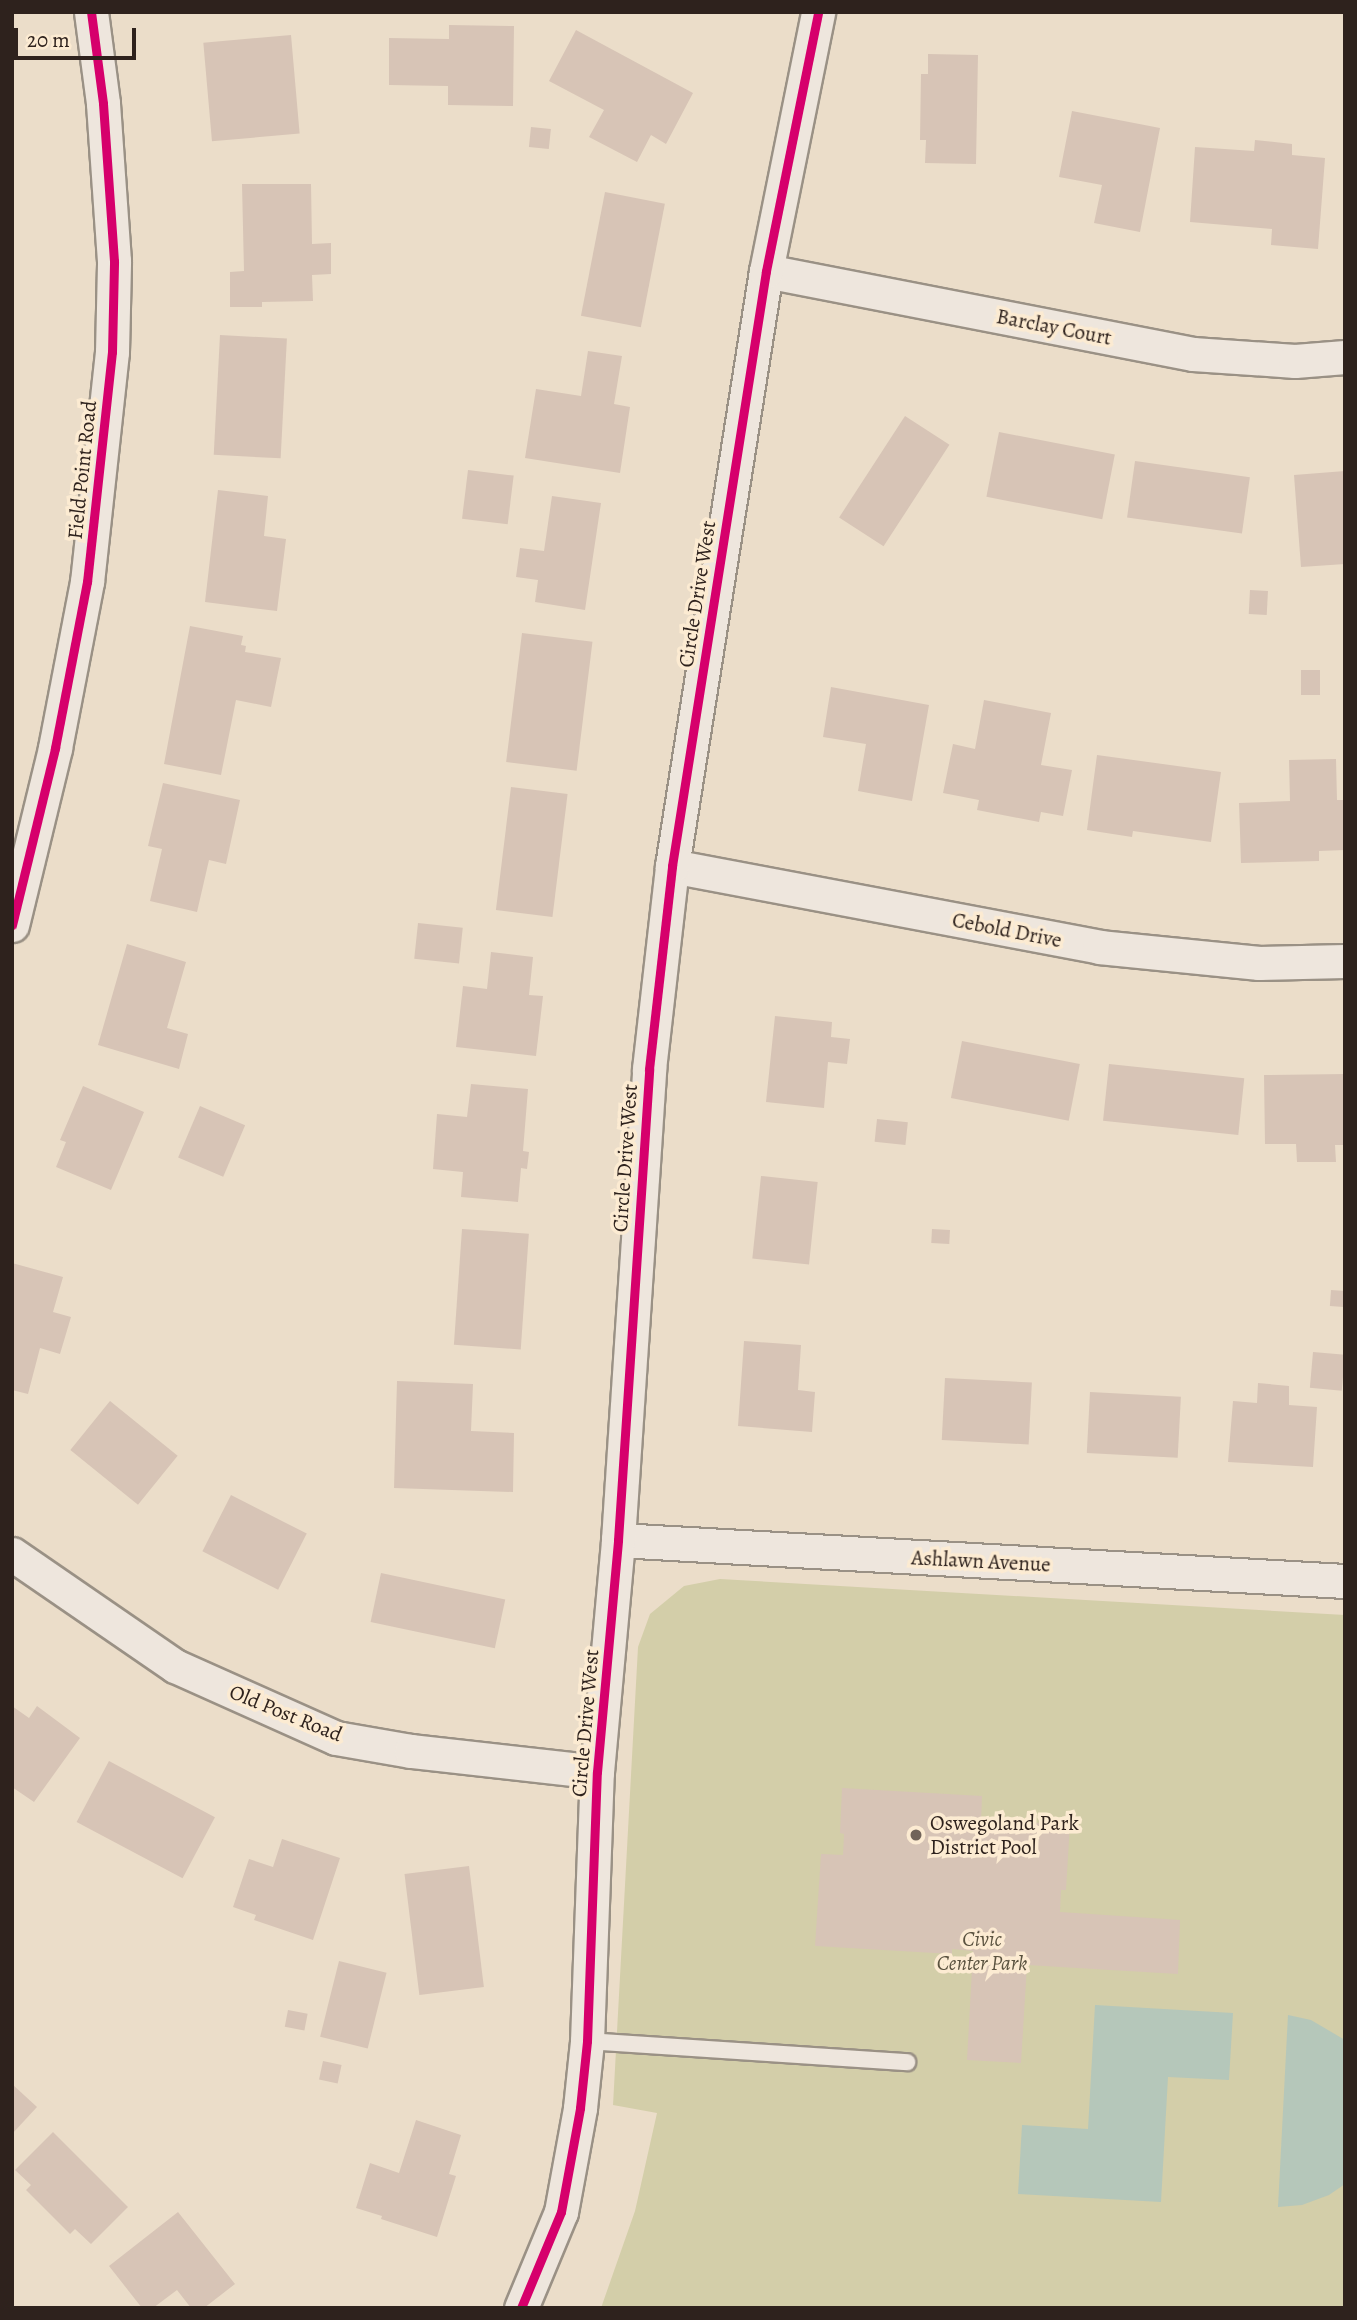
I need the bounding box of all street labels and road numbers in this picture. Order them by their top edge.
street label: Barclay Court [994,304,1114,350]
street label: Field Point Road [62,399,102,541]
street label: Circle Drive West [673,519,721,669]
street label: Cebold Drive [950,907,1064,953]
street label: Circle Drive West [607,1083,643,1233]
street label: Ashlawn Avenue [911,1545,1051,1577]
street label: Circle Drive West [566,1648,604,1798]
street label: Old Post Road [226,1679,346,1747]

